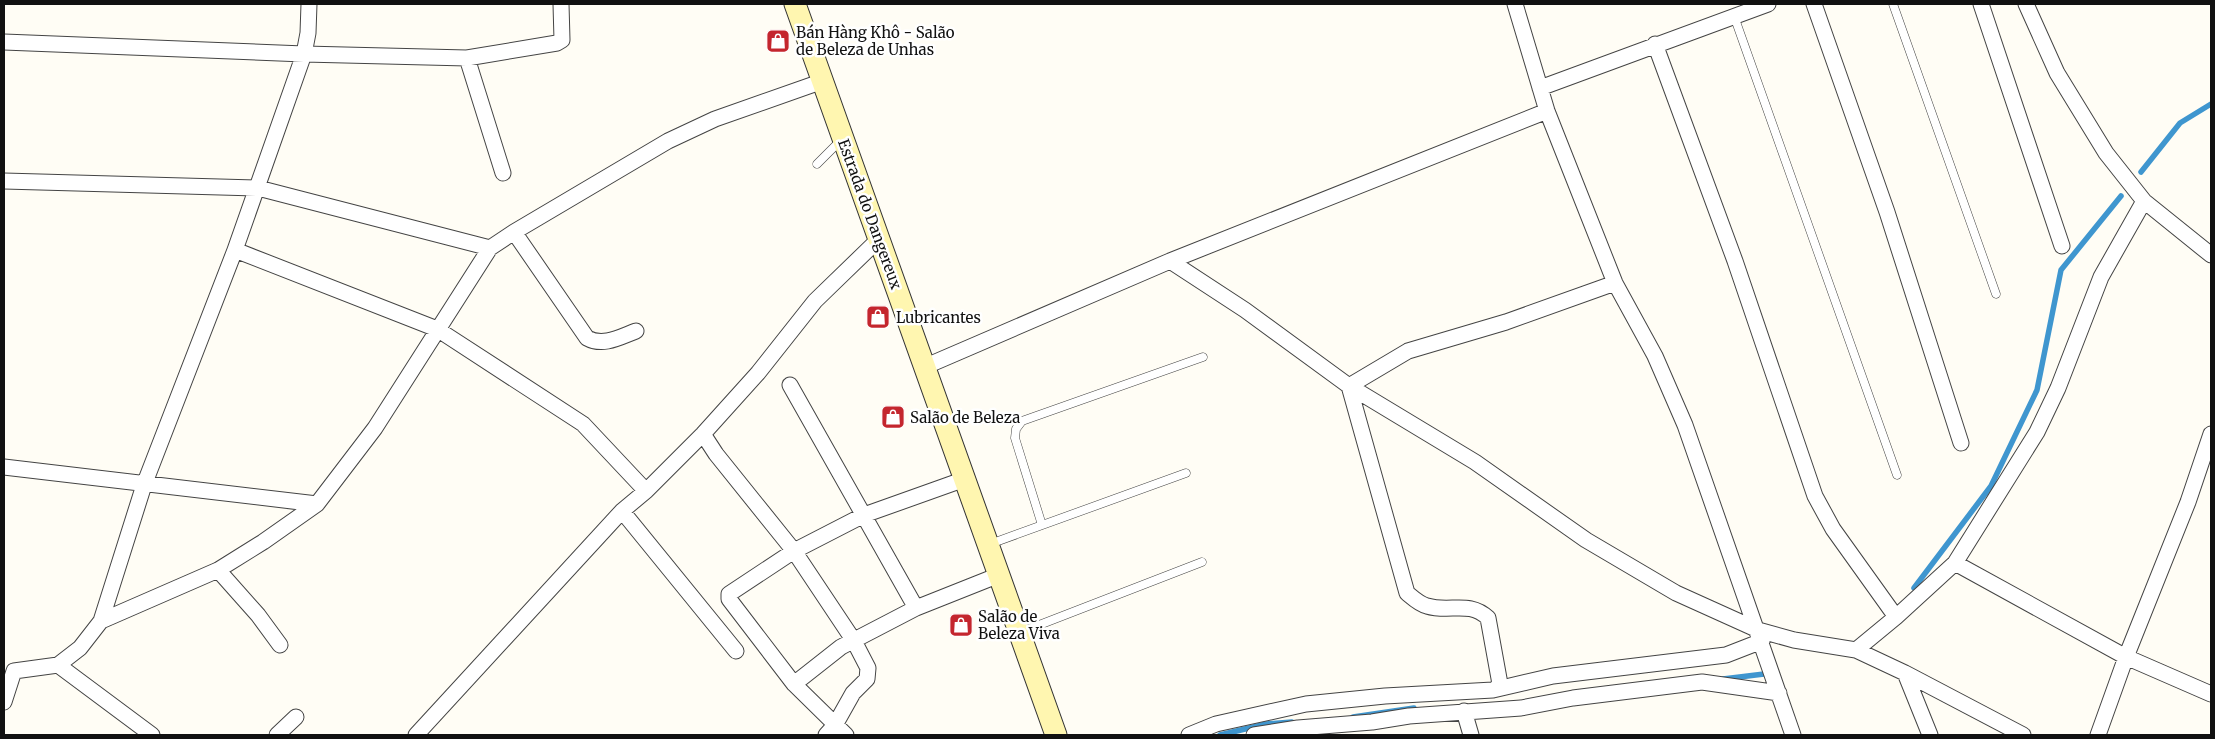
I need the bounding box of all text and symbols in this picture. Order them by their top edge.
place label: Bán Hàng Khô - Salão de Beleza de Unhas [796,23,955,59]
shop icon: Bán Hàng Khô - Salão de Beleza de Unhas [765,28,791,54]
street label: Estrada do Dangereux [834,136,906,292]
shop icon: Lubricantes [865,304,891,330]
place label: Lubricantes [896,308,981,327]
shop icon: Salão de Beleza [880,404,906,430]
place label: Salão de Beleza [910,408,1020,427]
place label: Salão de Beleza Viva [978,607,1060,643]
shop icon: Salão de Beleza Viva [948,612,974,638]

